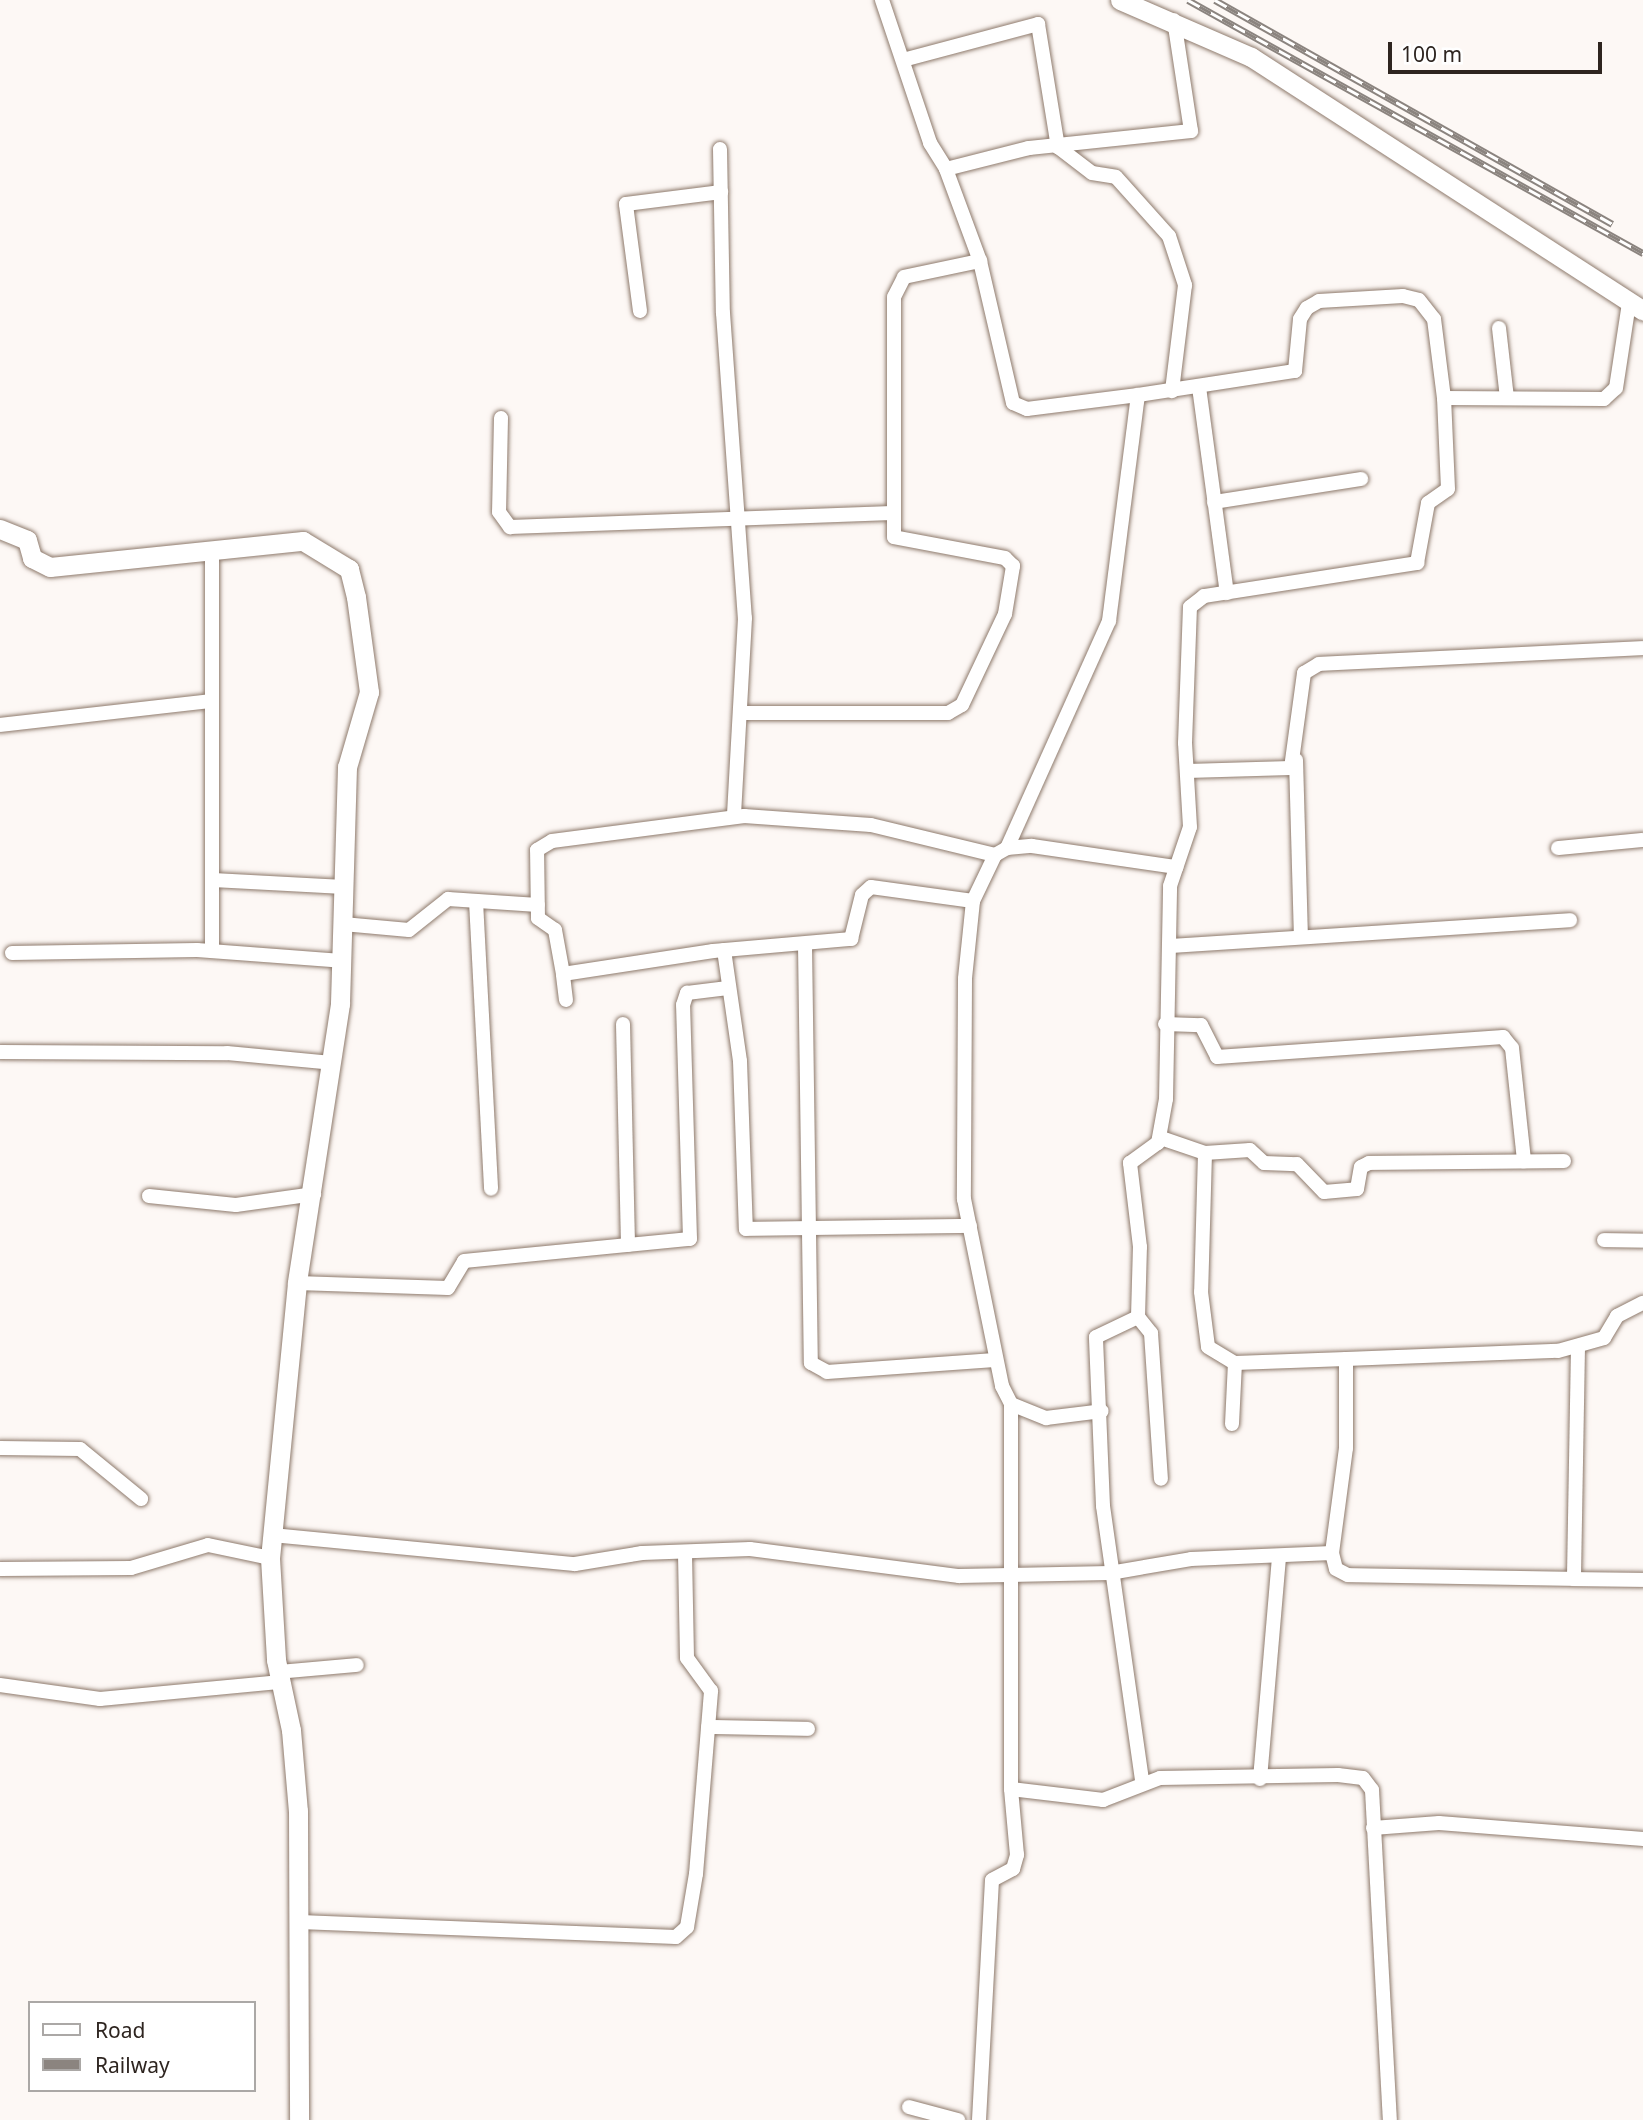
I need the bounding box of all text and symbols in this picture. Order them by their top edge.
scale bar [1391,28,1604,72]
text: 100 m [1401,40,1462,68]
legend [28,2001,256,2092]
text: Road [95,2016,145,2044]
text: Railway [95,2051,170,2079]

